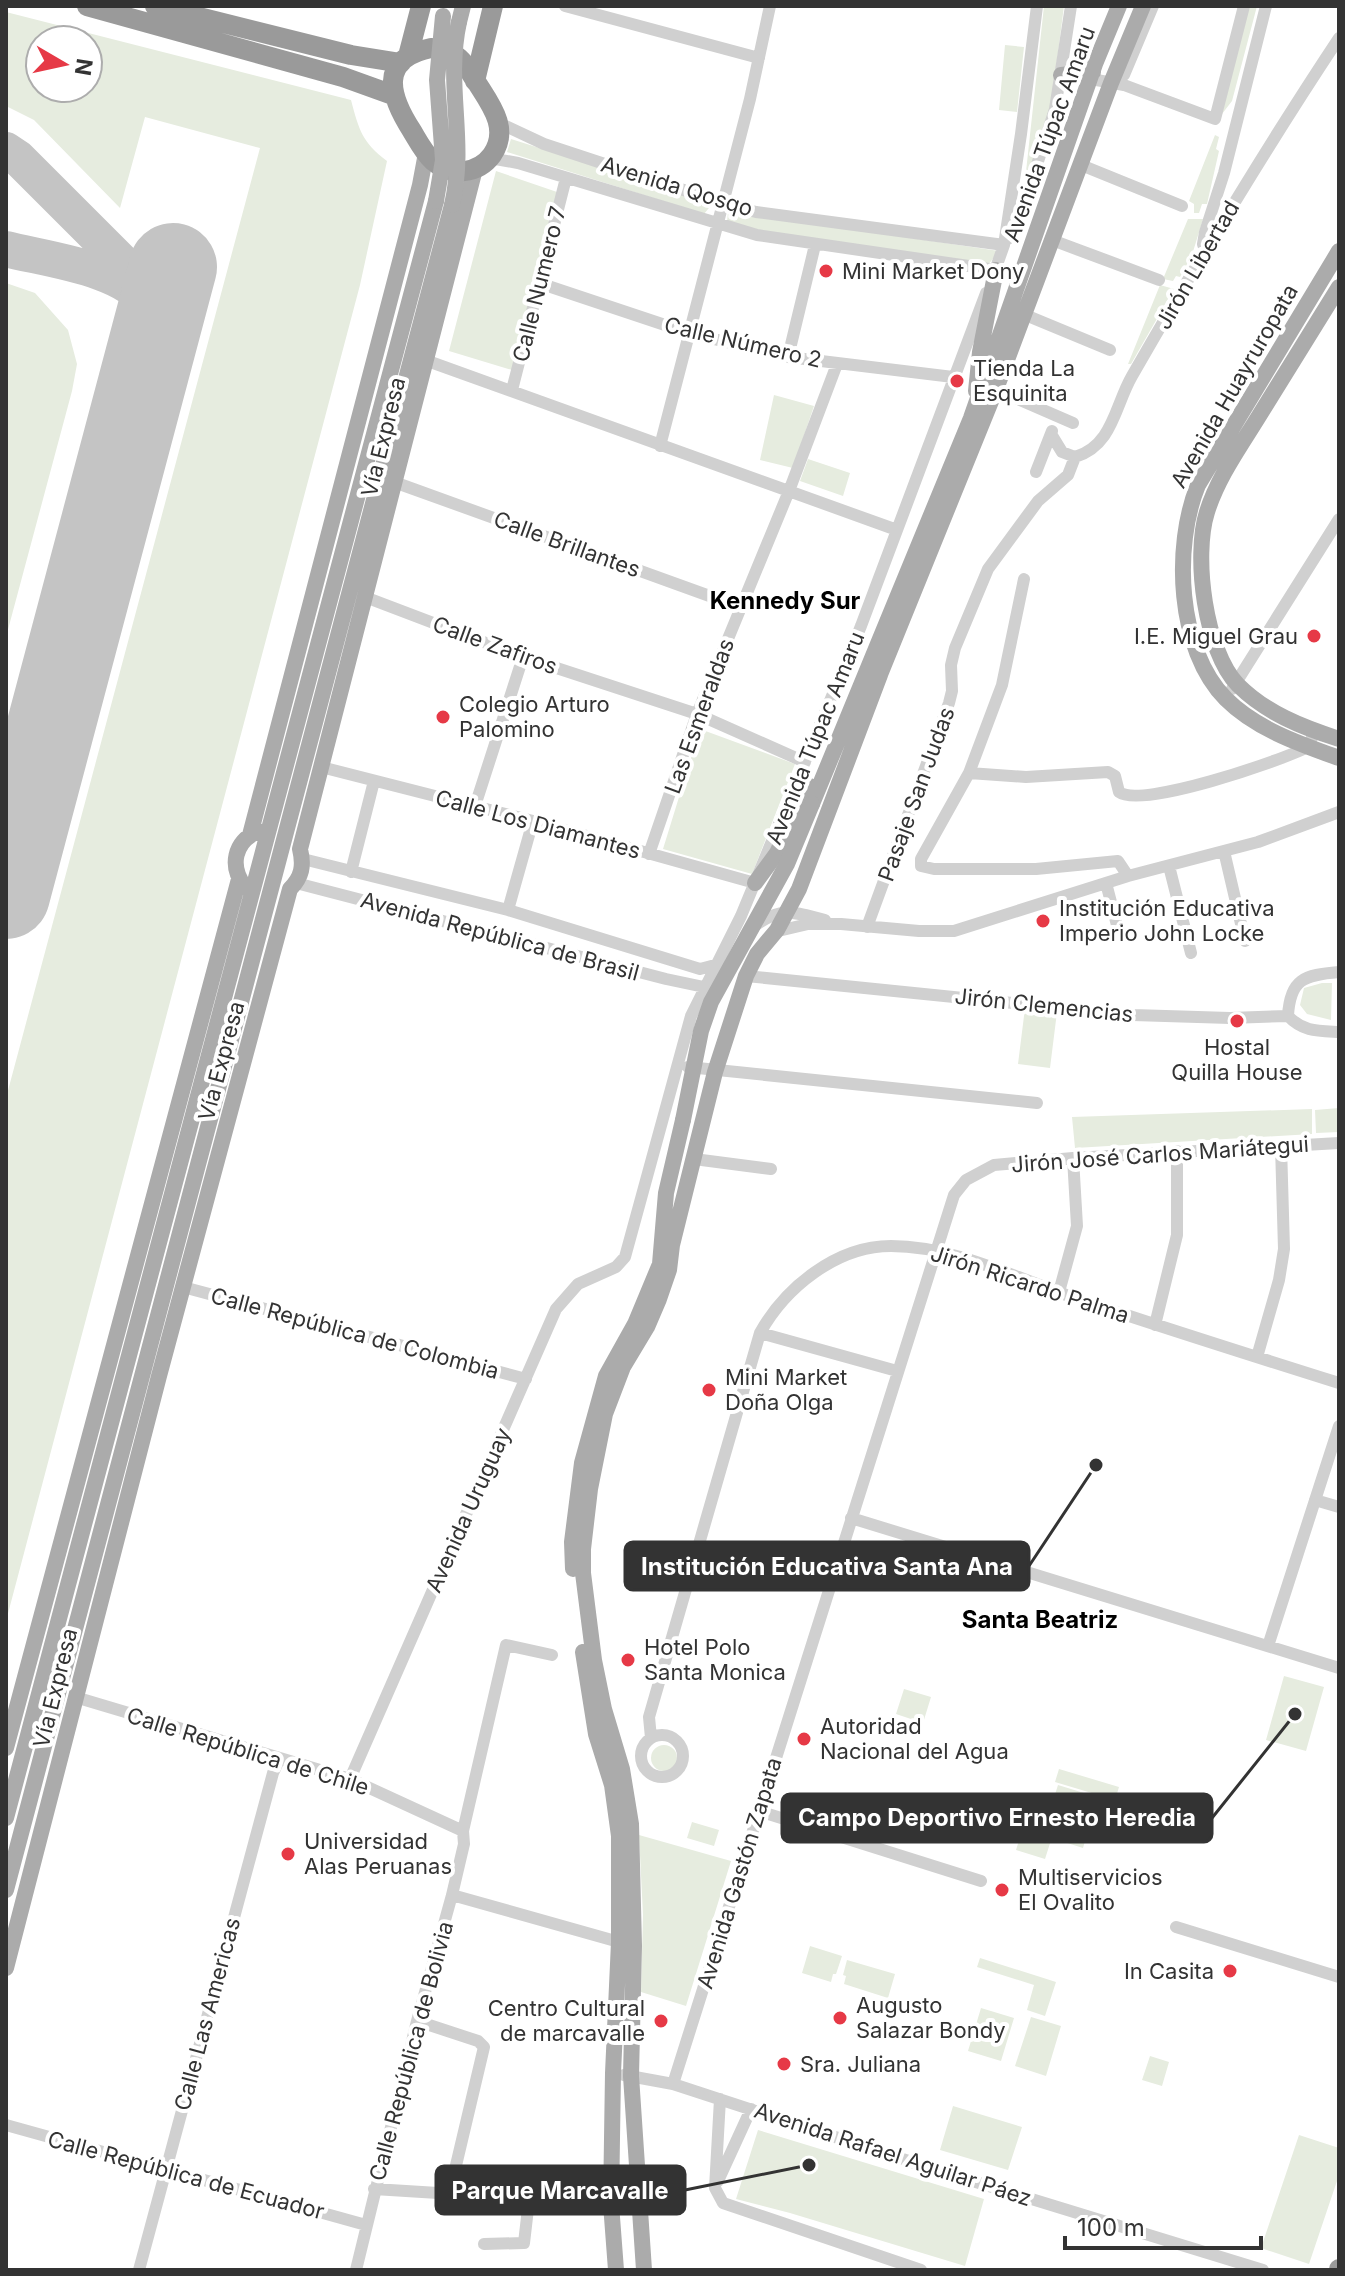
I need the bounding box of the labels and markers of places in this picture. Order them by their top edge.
place label: Mini Market Dony [842,258,1024,284]
marker: Mini Market Dony [817,262,835,280]
place label: Tienda La Esquinita [973,355,1075,406]
marker: Tienda La Esquinita [948,372,966,390]
place label: I.E. Miguel Grau [1134,623,1298,649]
marker: I.E. Miguel Grau [1305,627,1323,645]
place label: Colegio Arturo Palomino [459,691,610,742]
marker: Colegio Arturo Palomino [434,708,452,726]
place label: Institución Educativa Imperio John Locke [1059,895,1275,946]
marker: Institución Educativa Imperio John Locke [1034,912,1052,930]
marker: Hostal Quilla House [1228,1012,1246,1030]
place label: Hostal Quilla House [1171,1034,1303,1085]
place label: Mini Market Doña Olga [725,1364,847,1415]
marker: Mini Market Doña Olga [700,1381,718,1399]
callout: Institución Educativa Santa Ana [625,1542,1029,1590]
place label: Hotel Polo Santa Monica [644,1634,786,1685]
marker: Hotel Polo Santa Monica [619,1651,637,1669]
place label: Autoridad Nacional del Agua [820,1713,1009,1764]
marker: Autoridad Nacional del Agua [795,1730,813,1748]
callout: Campo Deportivo Ernesto Heredia [782,1794,1212,1842]
place label: Universidad Alas Peruanas [304,1828,452,1879]
marker: Universidad Alas Peruanas [279,1845,297,1863]
place label: Multiservicios El Ovalito [1018,1864,1163,1915]
marker: Multiservicios El Ovalito [993,1881,1011,1899]
place label: In Casita [1124,1958,1214,1984]
marker: In Casita [1221,1962,1239,1980]
place label: Augusto Salazar Bondy [856,1992,1006,2043]
place label: Centro Cultural de marcavalle [488,1995,645,2046]
marker: Augusto Salazar Bondy [831,2009,849,2027]
marker: Centro Cultural de marcavalle [652,2012,670,2030]
place label: Sra. Juliana [800,2051,921,2077]
marker: Sra. Juliana [775,2055,793,2073]
callout: Parque Marcavalle [436,2166,685,2214]

